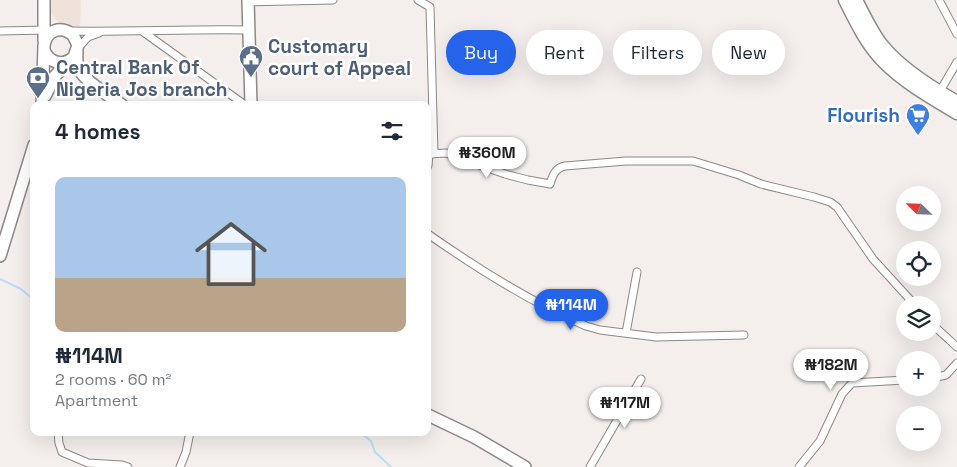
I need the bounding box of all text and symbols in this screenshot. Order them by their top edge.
chip: Buy [446,30,516,75]
chip: Rent [526,30,603,75]
chip: Filters [613,30,702,75]
chip: New [712,30,785,75]
place label: Customary court of Appeal [268,34,411,81]
public building icon: Customary court of Appeal [238,44,264,78]
place label: Central Bank Of Nigeria Jos branch [56,55,227,102]
bank icon: Central Bank Of Nigeria Jos branch [25,65,51,99]
supermarket icon: Flourish [905,102,931,136]
place label: Flourish [827,103,900,128]
icon: filters [378,117,406,145]
text: 4 homes [55,118,141,145]
pin: ₦360M [452,136,522,179]
text: ₦360M [459,142,516,163]
north arrow [896,186,941,231]
map controls [896,186,941,451]
icon: home [186,209,276,299]
button: locate [896,241,941,286]
pin: ₦114M [536,288,606,331]
text: ₦114M [545,294,597,315]
button: layers [896,296,941,341]
text: ₦114M [55,342,123,369]
pin: ₦182M [796,348,866,391]
button: + [896,351,941,396]
text: ₦182M [804,354,858,375]
text: 2 rooms · 60 m² [55,369,171,390]
pin: ₦117M [590,386,660,429]
text: Apartment [55,390,138,411]
text: ₦117M [600,392,650,413]
button: − [896,406,941,451]

